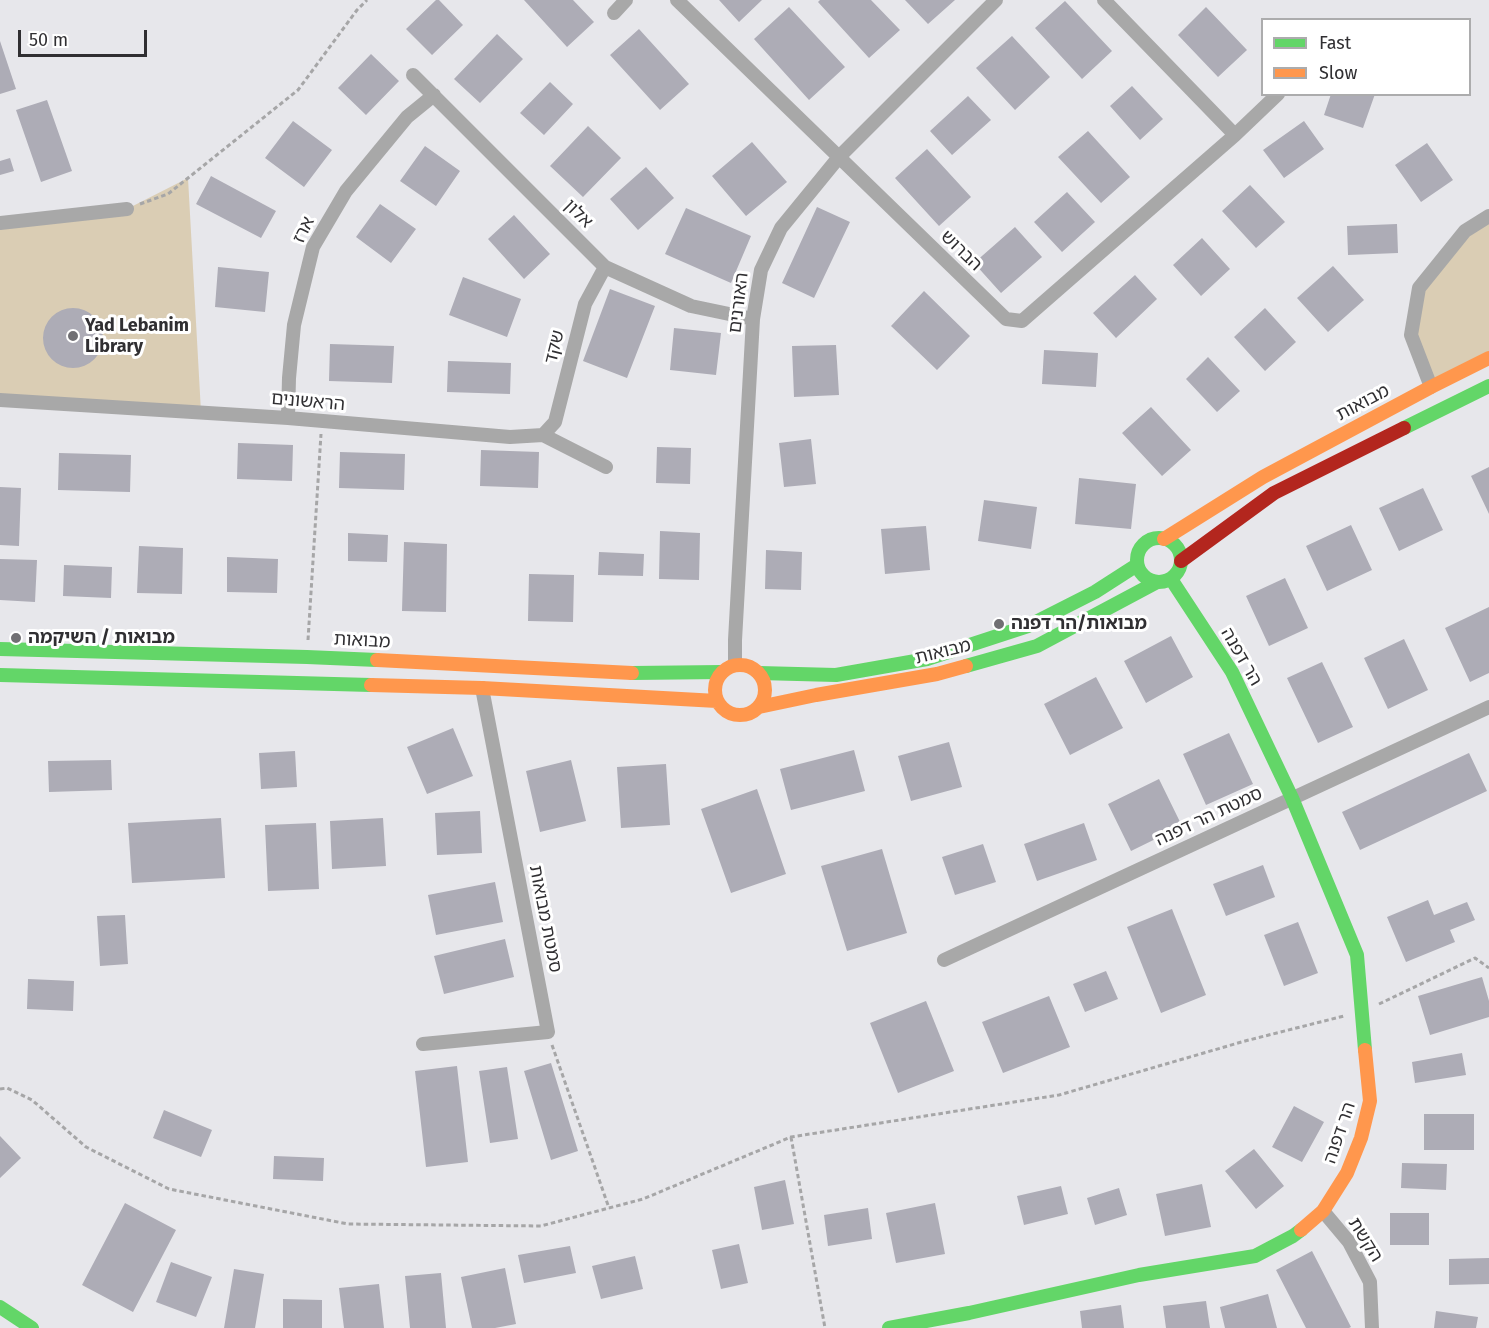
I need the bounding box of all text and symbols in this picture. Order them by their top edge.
scale bar [21,18,150,56]
legend [1261,18,1471,96]
text: 50 m [29,29,68,51]
text: Fast [1319,32,1351,54]
text: Slow [1319,62,1357,84]
street label: אלון [559,195,597,233]
street label: ארז [288,213,320,247]
street label: הברוש [936,226,986,276]
street label: האורנים [725,271,753,335]
place label: Yad Lebanim Library [85,315,189,358]
street label: שקד [540,328,570,366]
marker: Yad Lebanim Library [66,329,80,343]
street label: מבואות [1333,380,1393,426]
street label: הראשונים [270,388,346,416]
place label: מבואות/הר דפנה [1011,613,1147,635]
marker: מבואות/הר דפנה [992,617,1006,631]
street label: הר דפנה [1216,624,1266,690]
place label: מבואות / השיקמה [28,627,175,649]
street label: מבואות [333,629,391,653]
marker: מבואות / השיקמה [9,631,23,645]
street label: מבואות [913,635,973,669]
street label: סמטת הר דפנה [1152,783,1266,851]
street label: סמטת מבואות [524,864,566,974]
street label: הר דפנה [1319,1099,1361,1167]
street label: הקשת [1343,1214,1387,1266]

